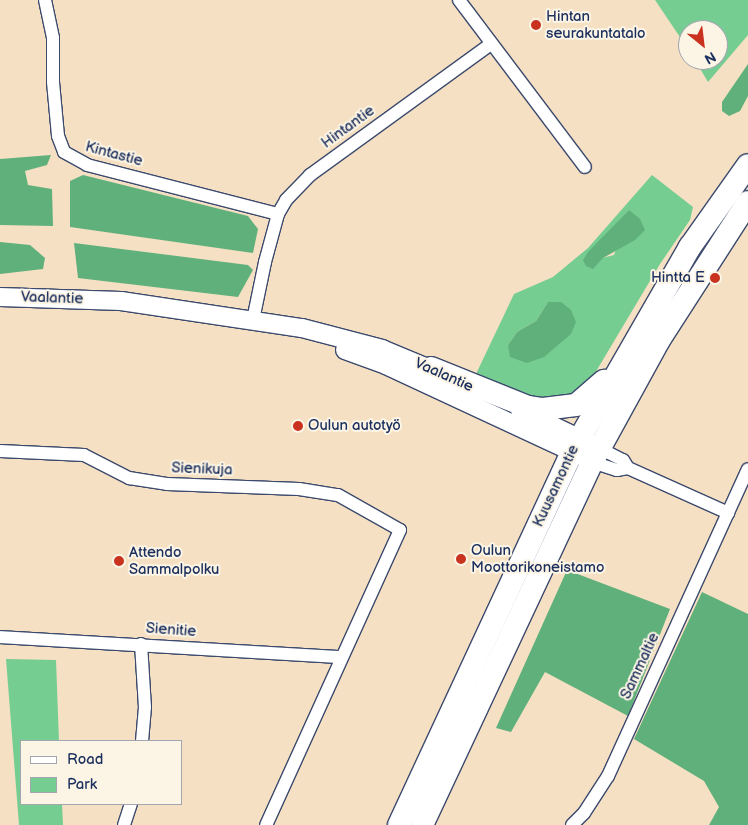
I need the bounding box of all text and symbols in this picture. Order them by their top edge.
place label: Hintan seurakuntatalo [546,7,645,42]
marker: Hintan seurakuntatalo [530,19,542,31]
north arrow [678,20,728,70]
text: N [701,48,719,68]
street label: Hintantie [318,102,378,152]
street label: Kintastie [83,138,145,170]
place label: Hintta E [651,269,705,287]
marker: Hintta E [709,272,721,284]
street label: Vaalantie [21,288,83,308]
street label: Vaalantie [412,354,476,396]
place label: Oulun autotyö [308,417,401,435]
marker: Oulun autotyö [292,420,304,432]
street label: Kuusamontie [529,442,583,530]
street label: Sienikuja [171,459,233,479]
place label: Oulun Moottorikoneistamo [471,541,604,576]
place label: Attendo Sammalpolku [129,543,219,578]
marker: Oulun Moottorikoneistamo [455,553,467,565]
marker: Attendo Sammalpolku [113,555,125,567]
street label: Sienitie [145,619,197,641]
street label: Sammaltie [617,630,663,702]
legend [20,740,182,805]
text: Road [67,750,103,769]
text: Park [67,775,97,794]

